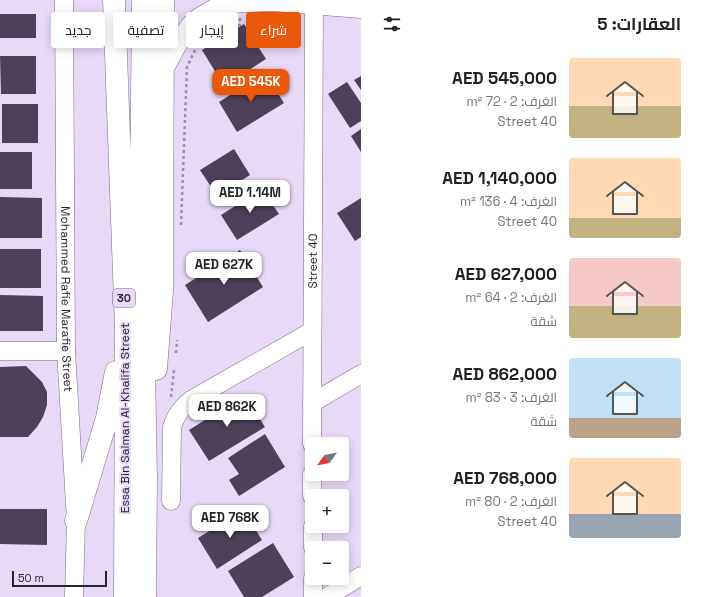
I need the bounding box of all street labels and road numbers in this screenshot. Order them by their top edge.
street label: Mohammed Rafie Marafie Street [57,206,76,392]
street label: Street 40 [305,233,321,289]
road number: 30 [113,289,135,307]
street label: Essa Bin Salman Al-Khalifa Street [117,323,133,513]

